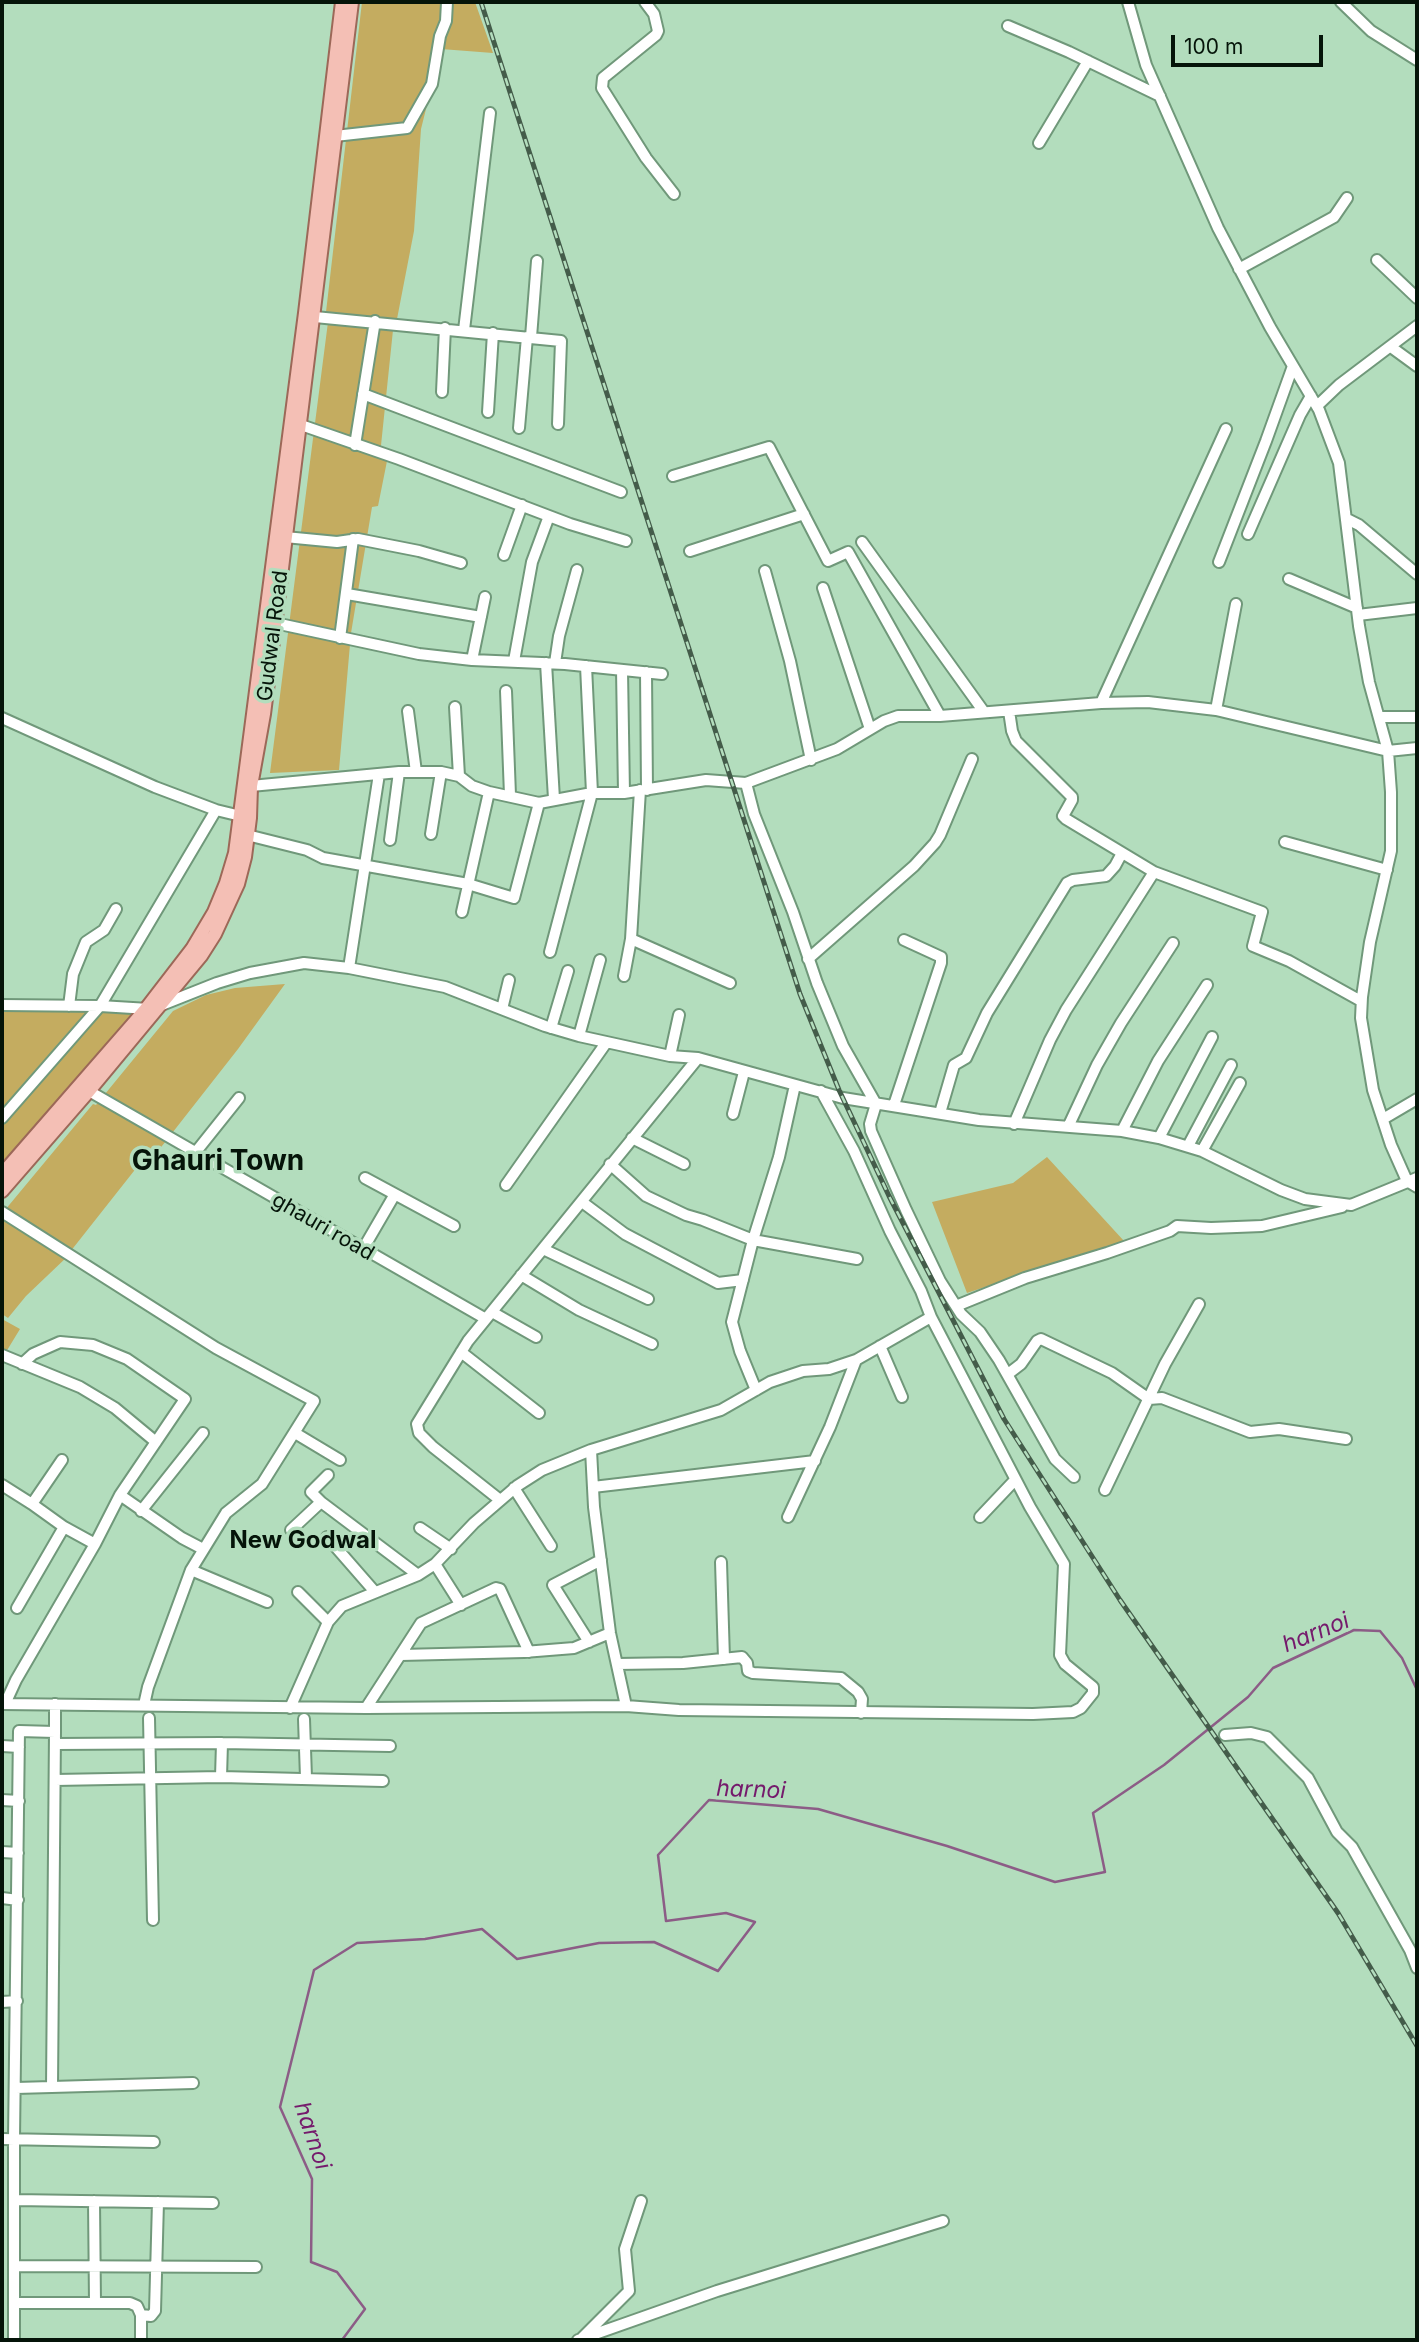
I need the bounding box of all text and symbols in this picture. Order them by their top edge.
scale bar [1174,21,1326,65]
text: 100 m [1184,34,1243,59]
street label: Gudwal Road [252,569,294,703]
district label: Ghauri Town [132,1145,304,1179]
street label: ghauri road [267,1188,379,1266]
district label: New Godwal [230,1527,376,1555]
water label: harnoi [1279,1607,1353,1659]
water label: harnoi [716,1775,786,1805]
water label: harnoi [288,2099,336,2173]

